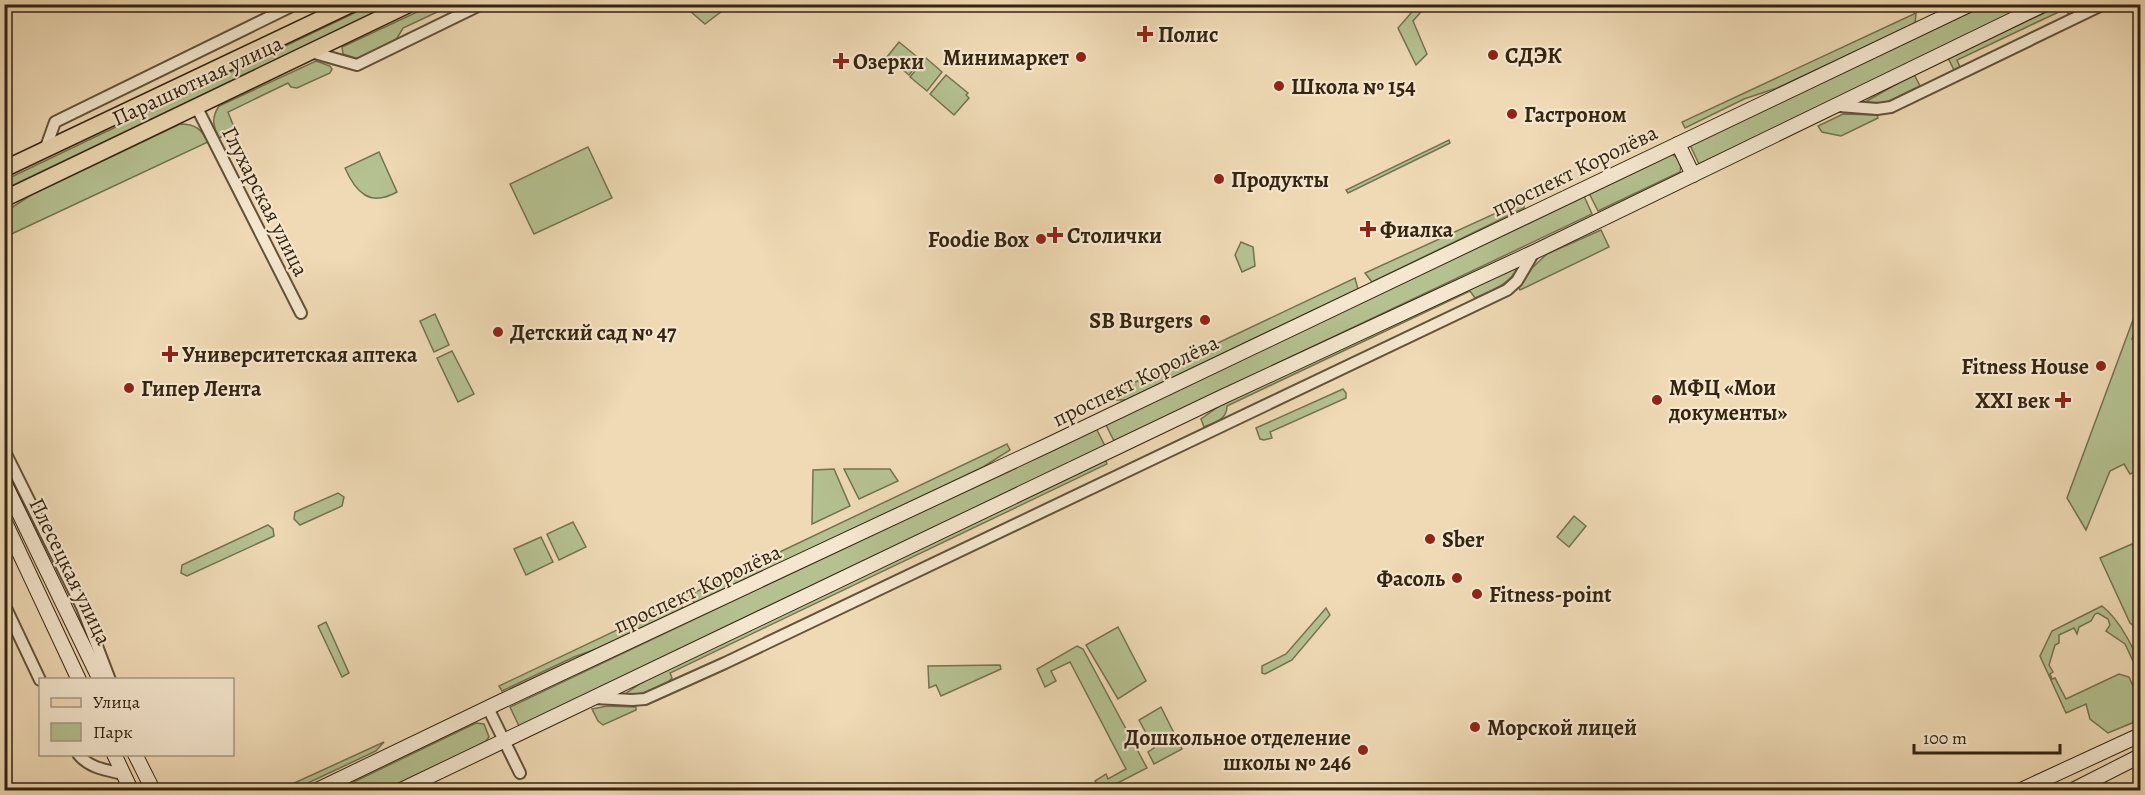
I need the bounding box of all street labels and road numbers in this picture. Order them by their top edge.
street label: Парашютная улица [107,28,288,134]
street label: проспект Королёва [1486,117,1663,224]
street label: Глухарская улица [214,121,316,282]
street label: проспект Королёва [1047,327,1224,434]
street label: Плесецкая улица [21,493,119,651]
street label: проспект Королёва [609,537,787,641]

